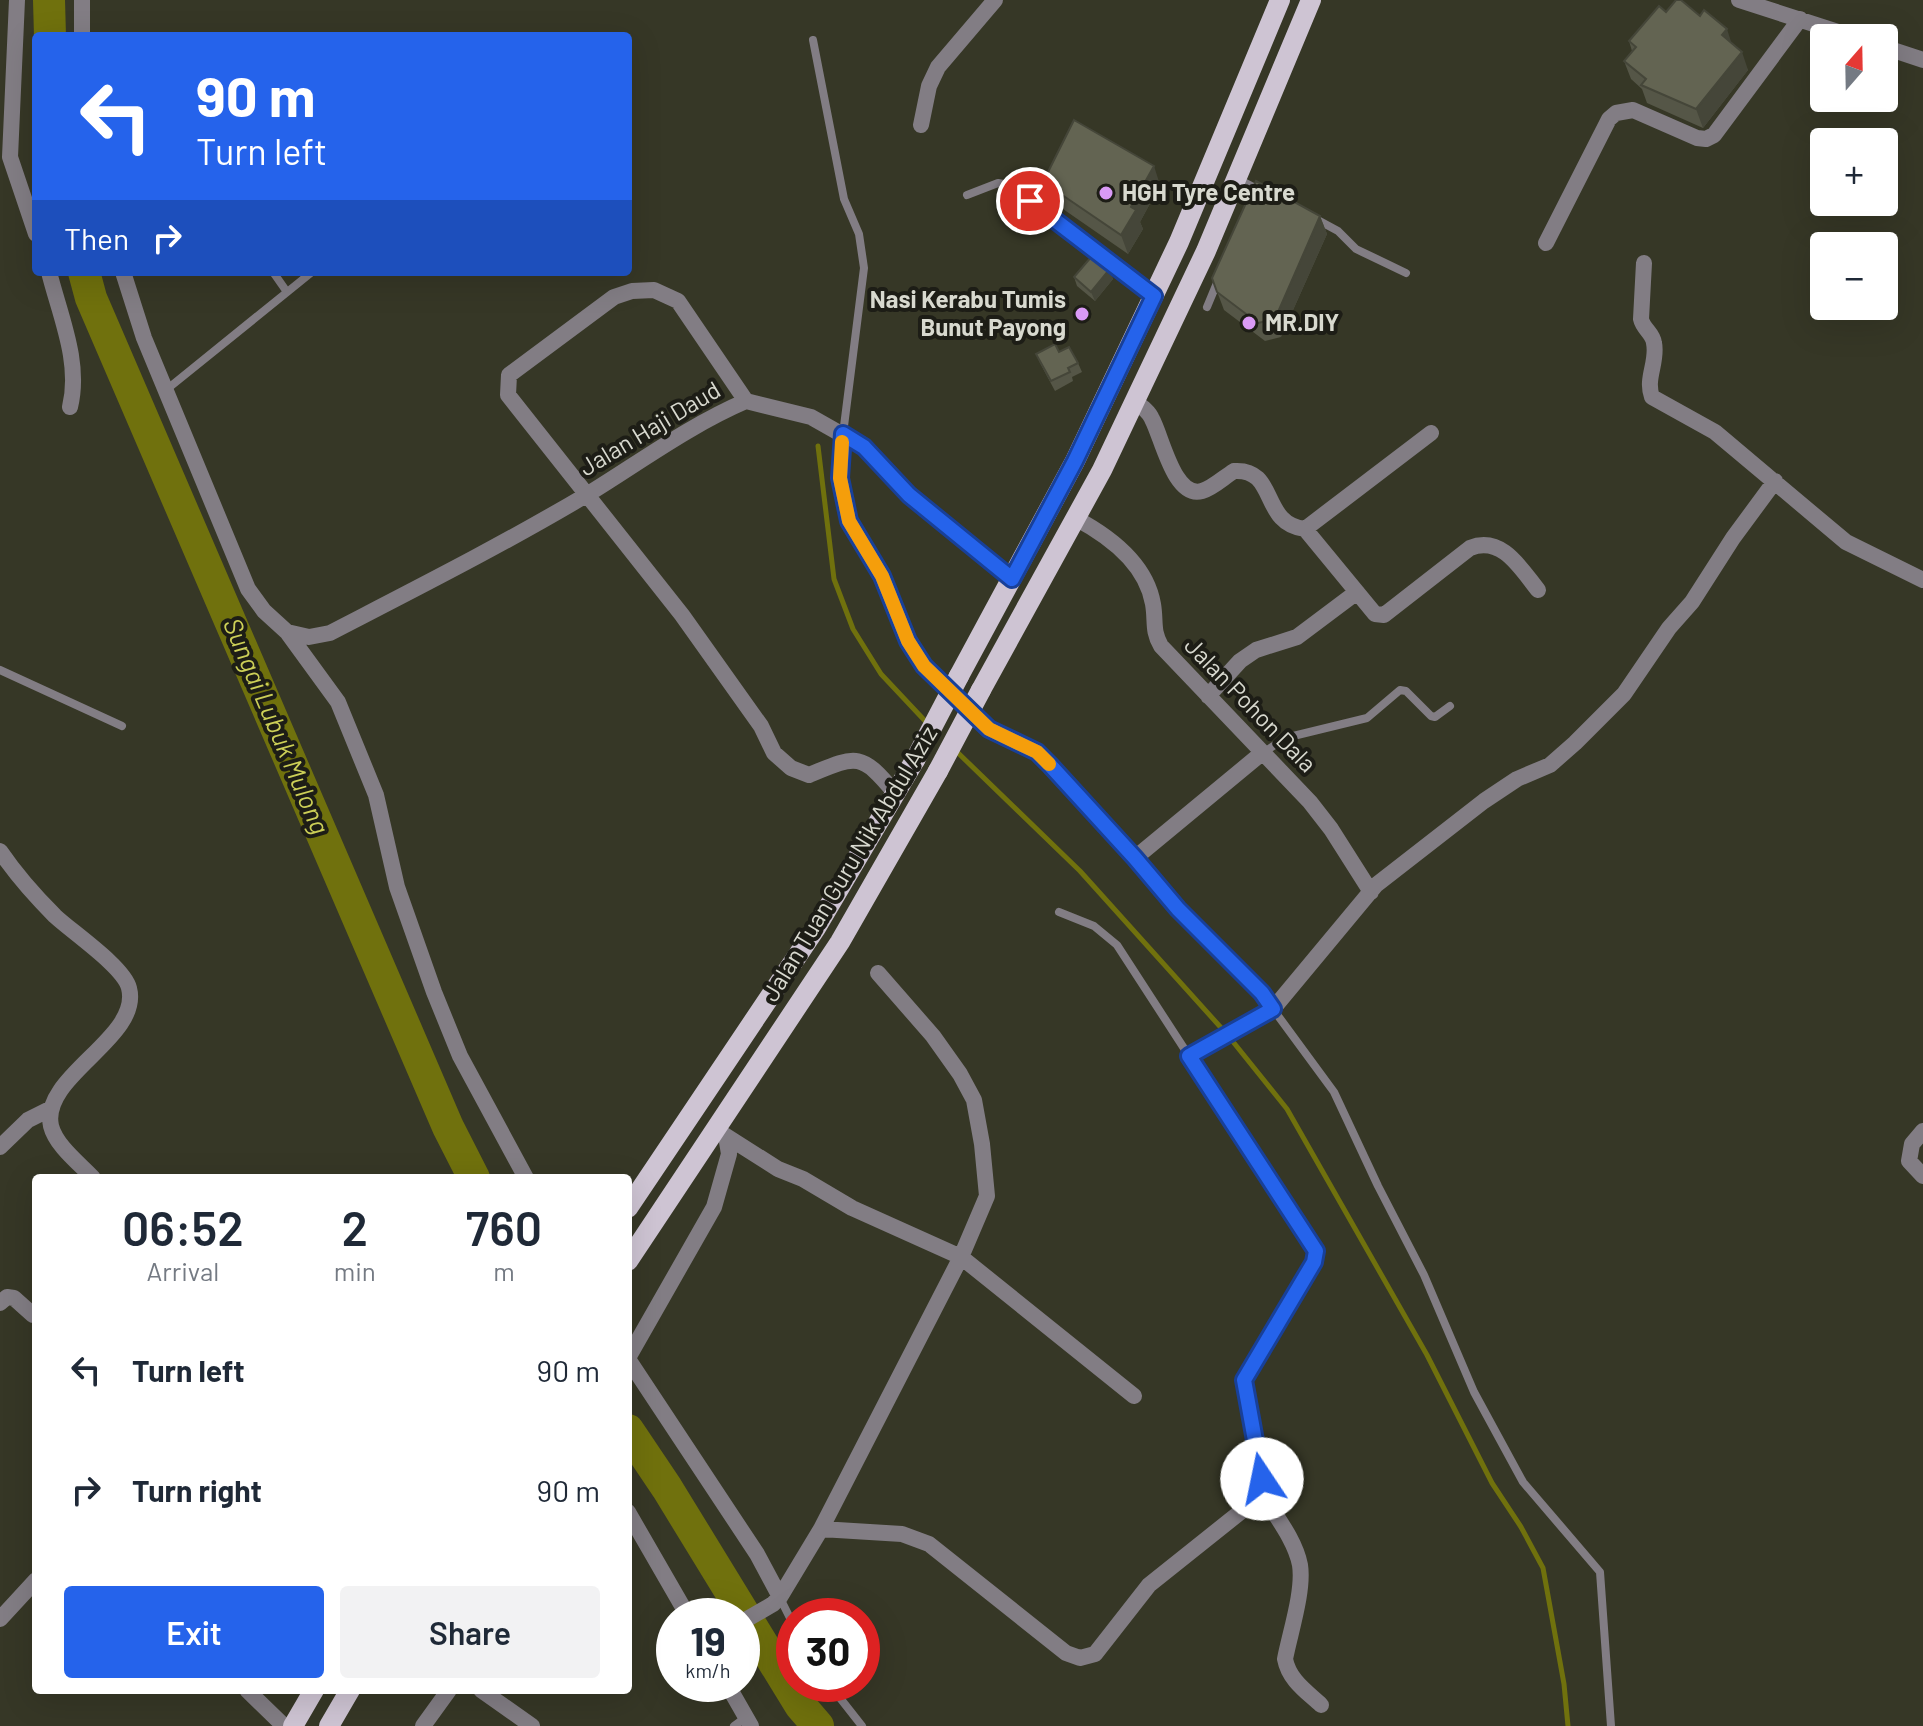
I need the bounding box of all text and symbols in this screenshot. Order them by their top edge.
north arrow [1810,24,1898,112]
map controls [1810,24,1898,320]
text: 90 m [196,61,316,128]
icon: left [64,64,168,168]
button: + [1810,128,1898,216]
text: Turn left [196,129,327,172]
pin [996,167,1064,235]
place label: HGH Tyre Centre [1122,177,1295,206]
icon: arrive [1008,179,1052,223]
marker: HGH Tyre Centre [1097,184,1115,202]
icon: right [145,216,189,260]
text: Then [64,220,129,256]
button: − [1810,232,1898,320]
place label: Nasi Kerabu Tumis Bunut Payong [870,284,1066,341]
marker: Nasi Kerabu Tumis Bunut Payong [1073,305,1091,323]
place label: MR.DIY [1265,307,1340,336]
marker: MR.DIY [1240,314,1258,332]
street label: Jalan Haji Daud [573,374,725,481]
water label: Sungai Lubuk Mulong [218,613,337,838]
street label: Jalan Pohon Dala [1179,630,1323,778]
street label: Jalan Tuan Guru Nik Abdul Aziz [755,720,943,1006]
text: 06:52 [122,1198,244,1256]
text: 2 [342,1198,368,1256]
text: 760 [466,1198,542,1256]
text: Arrival [146,1255,219,1286]
text: min [334,1255,376,1286]
text: m [493,1255,515,1286]
icon: left [64,1348,108,1392]
text: Turn left [132,1352,245,1388]
text: 90 m [537,1352,600,1388]
position arrow [1220,1437,1304,1521]
icon: right [64,1468,108,1512]
text: Turn right [132,1472,262,1508]
text: 90 m [537,1472,600,1508]
button: Exit [64,1586,324,1678]
button: Share [340,1586,600,1678]
speed limit sign: 30 [776,1598,880,1702]
text: 19 [690,1616,726,1664]
text: km/h [685,1658,731,1682]

